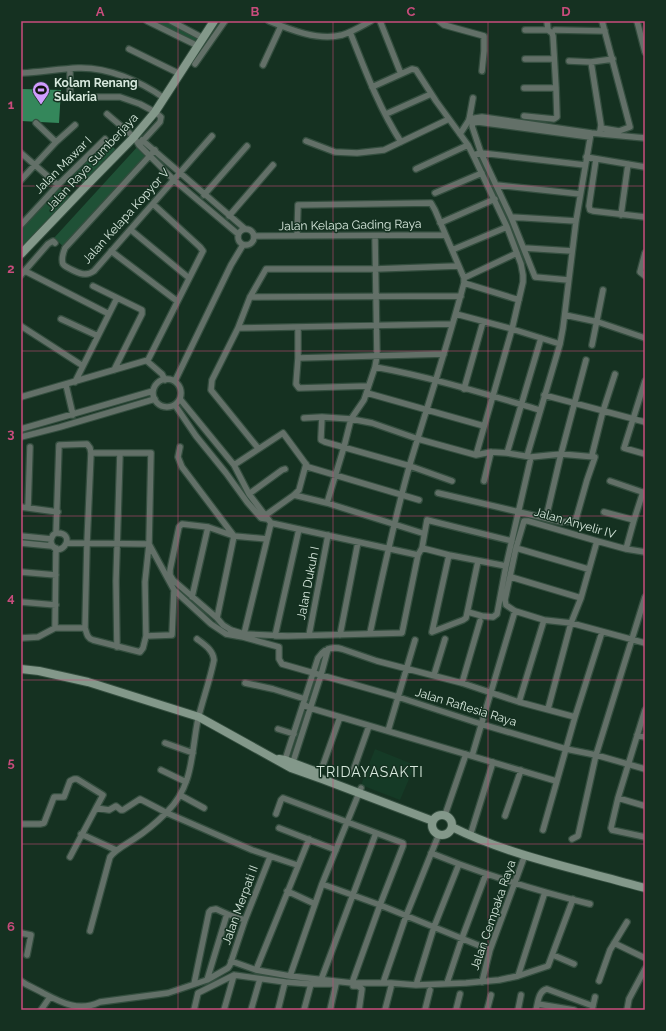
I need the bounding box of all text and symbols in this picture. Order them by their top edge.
text: A [96,4,105,19]
text: B [251,4,260,19]
text: C [407,4,416,19]
text: D [561,4,571,19]
place label: Kolam Renang Sukaria [54,76,138,104]
sports icon: Kolam Renang Sukaria [31,80,51,105]
text: 1 [8,97,15,112]
street label: Jalan Raya Sumberjaya [43,110,141,214]
street label: Jalan Mawar I [32,134,94,196]
street label: Jalan Kelapa Kopyor V [80,166,172,266]
street label: Jalan Kelapa Gading Raya [278,217,422,233]
text: 2 [7,261,15,276]
text: 3 [7,426,15,441]
street label: Jalan Anyelir IV [533,505,617,541]
street label: Jalan Dukuh I [294,545,322,621]
text: 4 [7,590,15,605]
street label: Jalan Raflesia Raya [414,685,518,729]
text: 5 [7,755,15,770]
district label: TRIDAYASAKTI [316,764,424,780]
street label: Jalan Cempaka Raya [468,858,518,972]
street label: Jalan Merpati II [219,863,261,947]
text: 6 [7,919,15,934]

